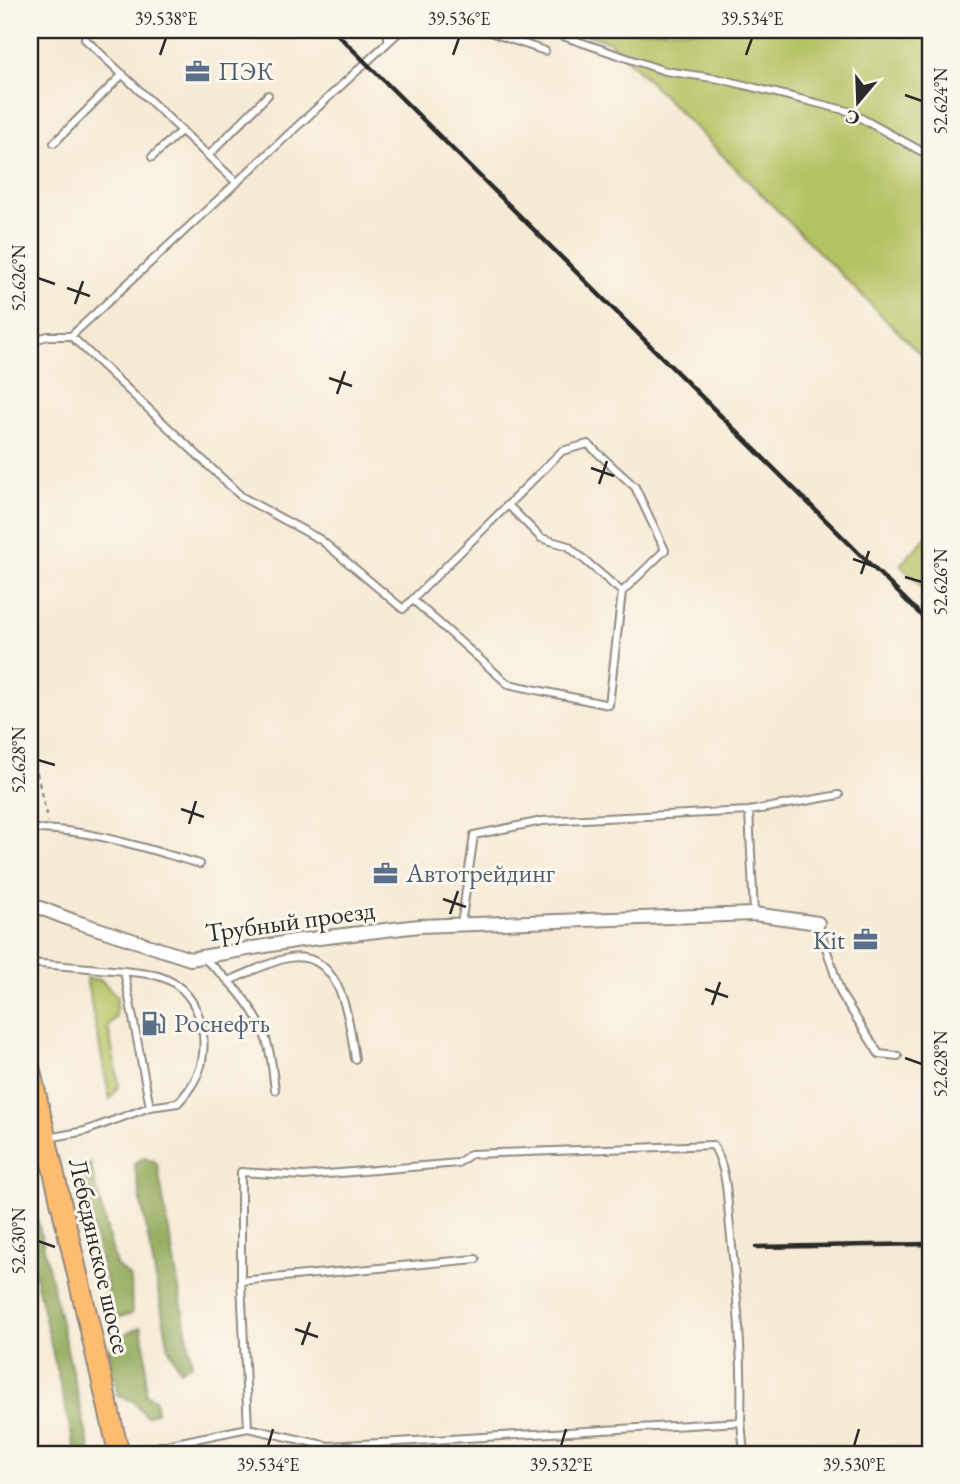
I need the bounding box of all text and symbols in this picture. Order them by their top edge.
text: 39.538°E [135,7,197,30]
text: 39.536°E [428,7,490,30]
text: 39.534°E [721,7,783,30]
place label: ПЭК [218,54,274,88]
office icon: ПЭК [184,57,212,85]
north arrow [824,66,894,136]
text: 52.624°N [929,67,952,134]
text: С [842,104,863,132]
text: 52.626°N [7,244,30,311]
text: 52.626°N [929,548,952,615]
text: 52.628°N [7,726,30,793]
place label: Автотрейдинг [405,856,555,890]
office icon: Автотрейдинг [372,859,400,887]
street label: Трубный проезд [203,892,377,950]
place label: Kit [813,923,845,957]
office icon: Kit [851,926,879,954]
place label: Роснефть [174,1006,270,1040]
fuel station icon: Роснефть [140,1009,168,1037]
text: 52.628°N [929,1030,952,1097]
street label: Лебедянское шоссе [61,1155,139,1357]
text: 52.630°N [7,1207,30,1274]
text: 39.534°E [237,1453,299,1476]
text: 39.532°E [530,1453,592,1476]
text: 39.530°E [823,1453,885,1476]

